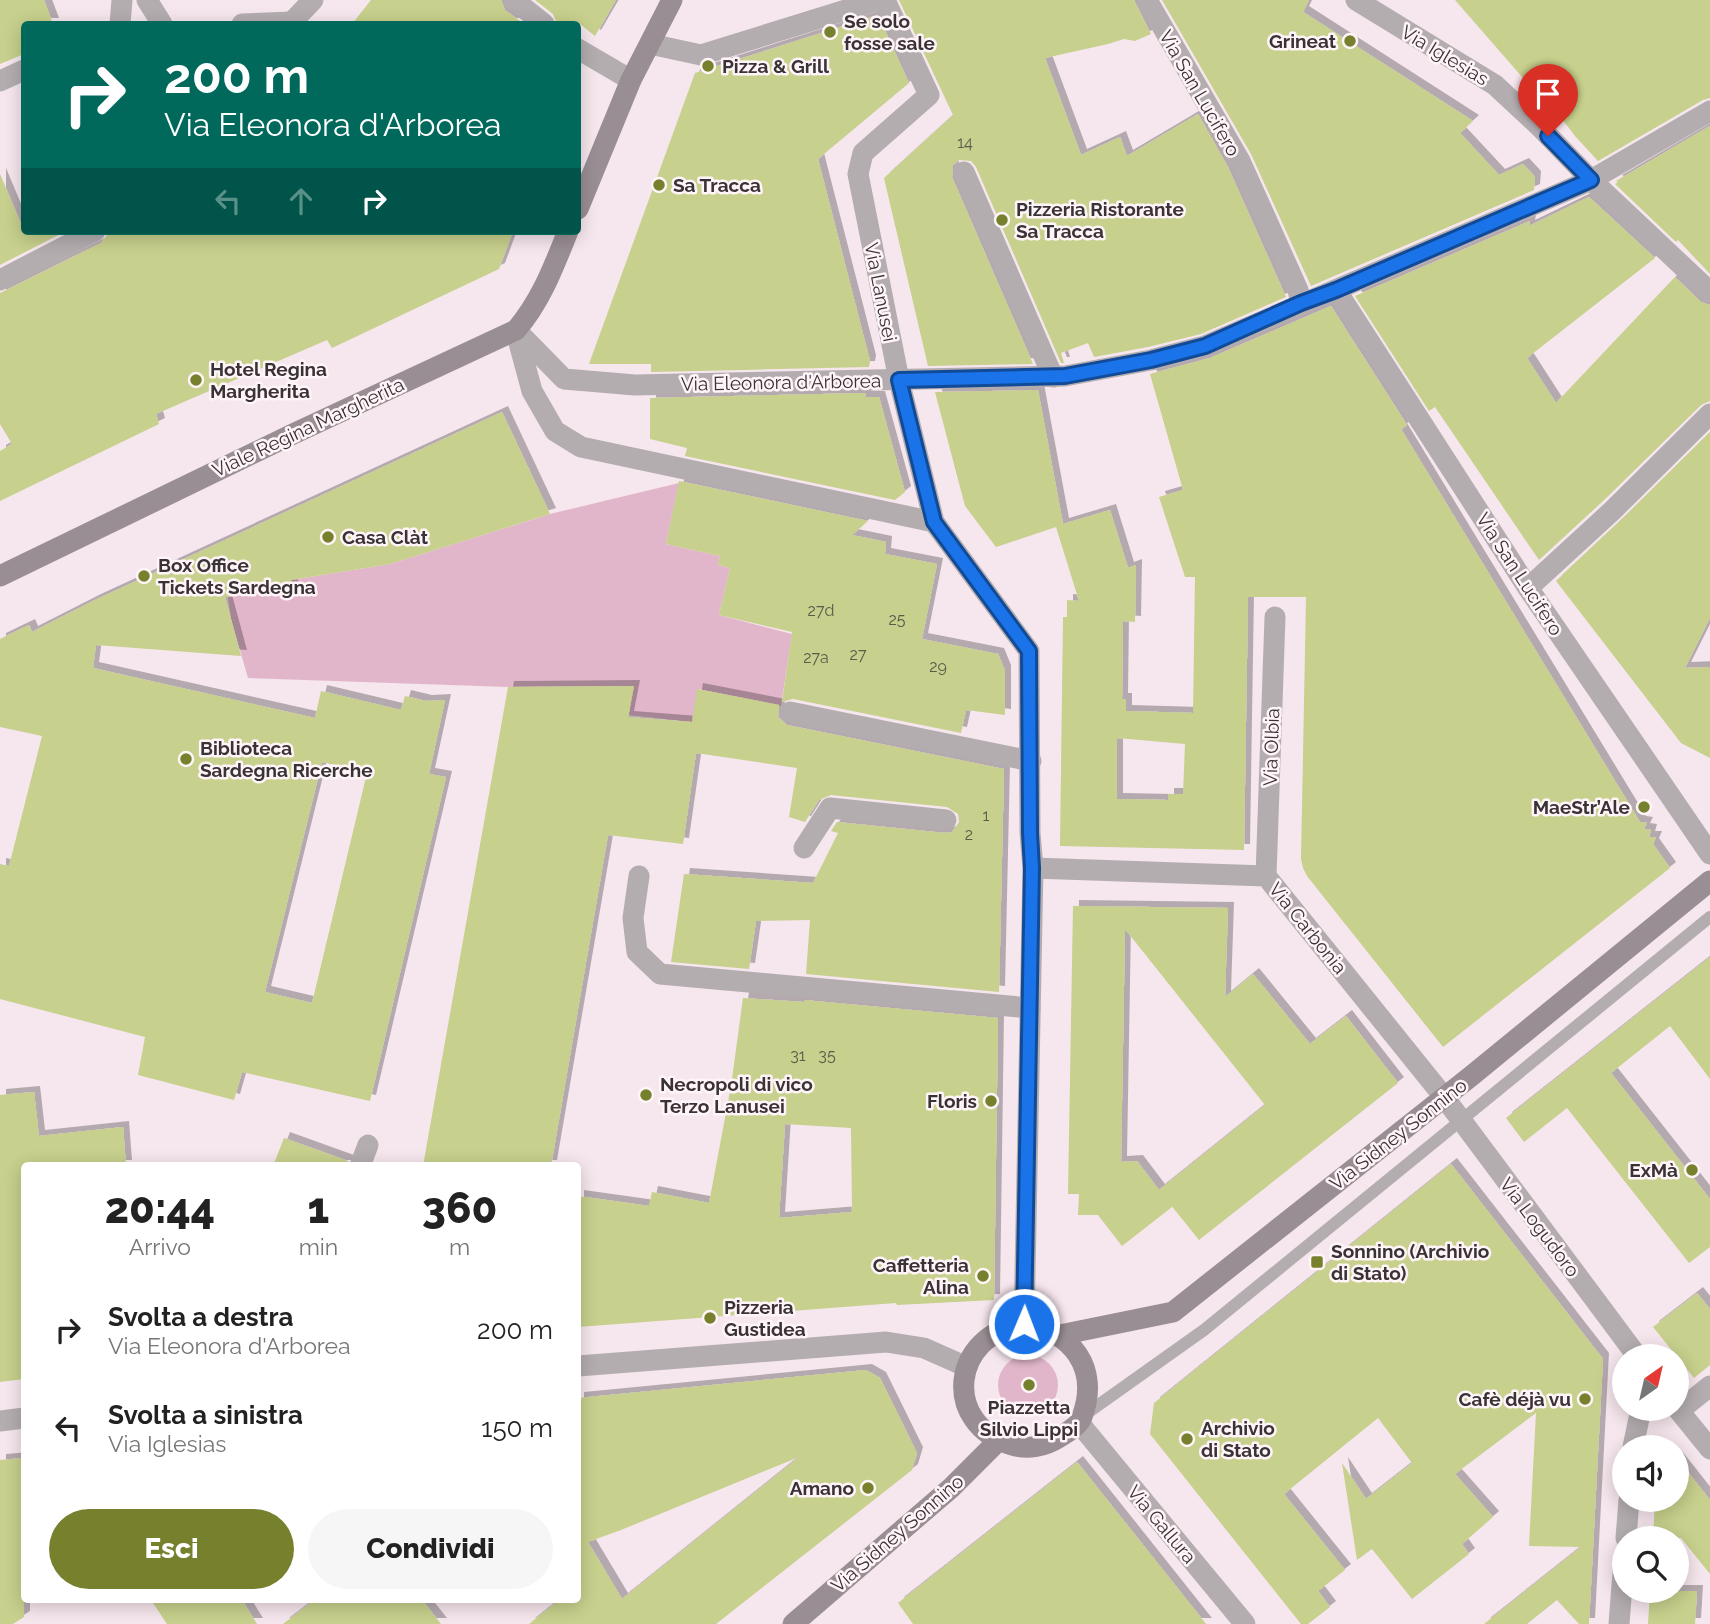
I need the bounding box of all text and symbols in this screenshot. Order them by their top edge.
place label: Se solo fosse sale [844,10,935,54]
street label: Via Iglesias [1397,20,1493,90]
marker: Se solo fosse sale [822,24,838,40]
street label: Via San Lucifero [1155,26,1245,160]
place label: Grineat [1269,30,1337,52]
marker: Grineat [1342,33,1358,49]
text: 200 m [164,47,309,104]
icon: right [49,49,140,140]
place label: Pizza & Grill [722,55,830,77]
marker: Pizza & Grill [700,58,716,74]
pin [1518,64,1578,136]
icon: arrive [1529,75,1567,113]
text: Via Eleonora d'Arborea [164,106,502,143]
house number: 14 [957,133,973,152]
place label: Sa Tracca [673,174,761,196]
marker: Sa Tracca [651,177,667,193]
icon: left [209,182,247,220]
icon: ahead [282,182,320,220]
icon: right [355,182,393,220]
place label: Pizzeria Ristorante Sa Tracca [1016,198,1184,242]
marker: Pizzeria Ristorante Sa Tracca [994,212,1010,228]
street label: Via Lanusei [861,241,901,343]
place label: Hotel Regina Margherita [210,358,327,402]
street label: Via Eleonora d'Arborea [681,369,881,395]
marker: Hotel Regina Margherita [188,372,204,388]
street label: Viale Regina Margherita [209,373,407,481]
street label: Via San Lucifero [1472,509,1568,639]
place label: Casa Clàt [342,526,429,548]
marker: Casa Clàt [320,529,336,545]
place label: Box Office Tickets Sardegna [158,554,316,598]
marker: Box Office Tickets Sardegna [136,568,152,584]
house number: 27d [808,601,834,620]
house number: 25 [888,610,906,629]
house number: 27 [850,645,867,664]
house number: 27a [803,648,829,667]
house number: 29 [929,657,947,676]
street label: Via Olbia [1259,708,1283,786]
place label: Biblioteca Sardegna Ricerche [200,737,373,781]
marker: Biblioteca Sardegna Ricerche [178,751,194,767]
place label: MaeStr’Ale [1533,796,1630,818]
marker: MaeStr’Ale [1636,799,1652,815]
house number: 1 [983,806,990,825]
house number: 2 [965,825,973,844]
street label: Via Carbonia [1265,878,1351,978]
house number: 31 [790,1046,806,1065]
house number: 35 [818,1046,836,1065]
place label: Necropoli di vico Terzo Lanusei [660,1073,813,1117]
street label: Via Sidney Sonnino [1325,1074,1471,1194]
marker: Necropoli di vico Terzo Lanusei [638,1087,654,1103]
place label: Floris [927,1090,977,1112]
marker: Floris [983,1093,999,1109]
place label: ExMà [1629,1159,1678,1181]
marker: ExMà [1684,1162,1700,1178]
street label: Via Logudoro [1496,1173,1584,1281]
text: 20:44 [105,1184,215,1233]
text: 1 [308,1184,329,1233]
text: 360 [422,1184,497,1233]
text: Arrivo [129,1233,191,1260]
text: min [299,1233,338,1260]
text: m [449,1233,470,1260]
place label: Sonnino (Archivio di Stato) [1331,1240,1489,1284]
place label: Caffetteria Alina [873,1254,969,1298]
marker: Sonnino (Archivio di Stato) [1309,1254,1325,1270]
marker: Caffetteria Alina [975,1268,991,1284]
position arrow [987,1287,1061,1361]
place label: Pizzeria Gustidea [724,1296,806,1340]
text: Svolta a destra [108,1302,294,1332]
marker: Pizzeria Gustidea [702,1310,718,1326]
icon: right [49,1311,87,1349]
text: 200 m [477,1315,553,1345]
text: Via Eleonora d'Arborea [108,1332,351,1359]
north arrow [1612,1344,1689,1421]
map controls [1612,1344,1689,1603]
marker: Piazzetta Silvio Lippi [1021,1377,1037,1393]
place label: Cafè déjà vu [1459,1388,1571,1410]
marker: Cafè déjà vu [1577,1391,1593,1407]
place label: Piazzetta Silvio Lippi [980,1396,1078,1440]
text: Svolta a sinistra [108,1400,303,1430]
icon: left [49,1409,87,1447]
text: 150 m [481,1413,553,1443]
place label: Archivio di Stato [1201,1417,1275,1461]
text: Via Iglesias [108,1430,226,1457]
marker: Archivio di Stato [1179,1431,1195,1447]
button: sound [1612,1435,1689,1512]
street label: Via Sidney Sonnino [826,1470,968,1596]
place label: Amano [790,1477,854,1499]
marker: Amano [860,1480,876,1496]
street label: Via Gallura [1123,1481,1201,1567]
button: Esci [49,1509,294,1589]
button: Condividi [308,1509,553,1589]
button: search [1612,1526,1689,1603]

